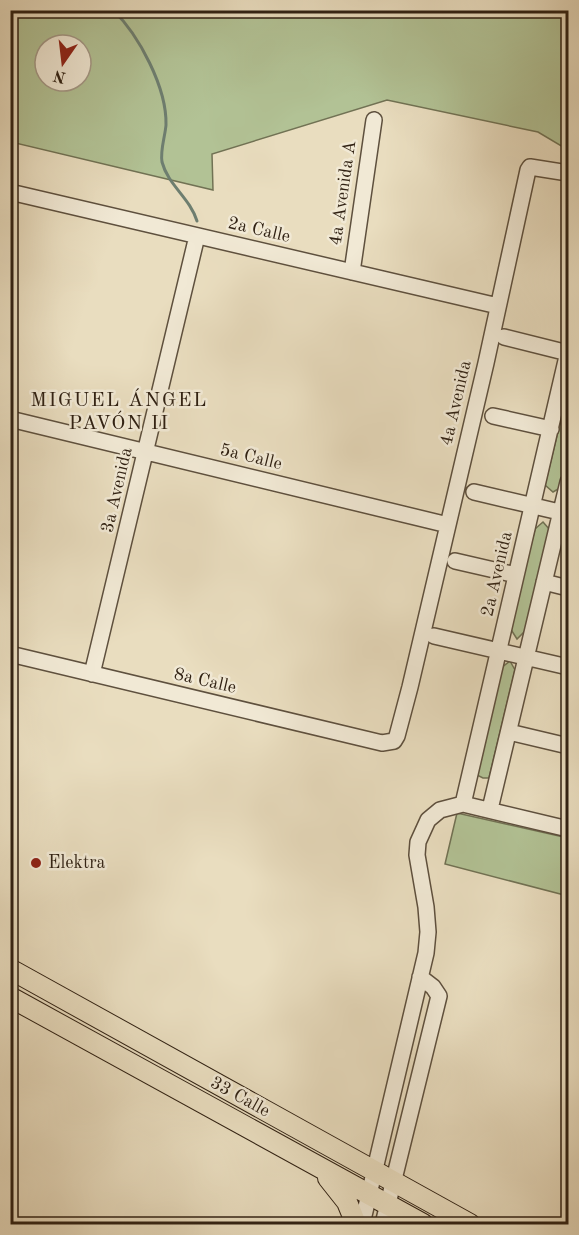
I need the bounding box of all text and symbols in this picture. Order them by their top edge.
north arrow [33,33,93,93]
text: N [51,66,68,85]
street label: 4a Avenida A [327,139,359,247]
street label: 2a Calle [226,214,292,246]
street label: 4a Avenida [437,359,475,447]
district label: MIGUEL ÁNGEL PAVÓN II [30,388,208,434]
street label: 5a Calle [218,441,284,473]
street label: 3a Avenida [98,446,136,534]
street label: 2a Avenida [478,530,516,618]
street label: 8a Calle [172,665,238,697]
place label: Elektra [48,854,106,872]
marker: Elektra [29,856,43,870]
street label: 33 Calle [207,1073,273,1121]

